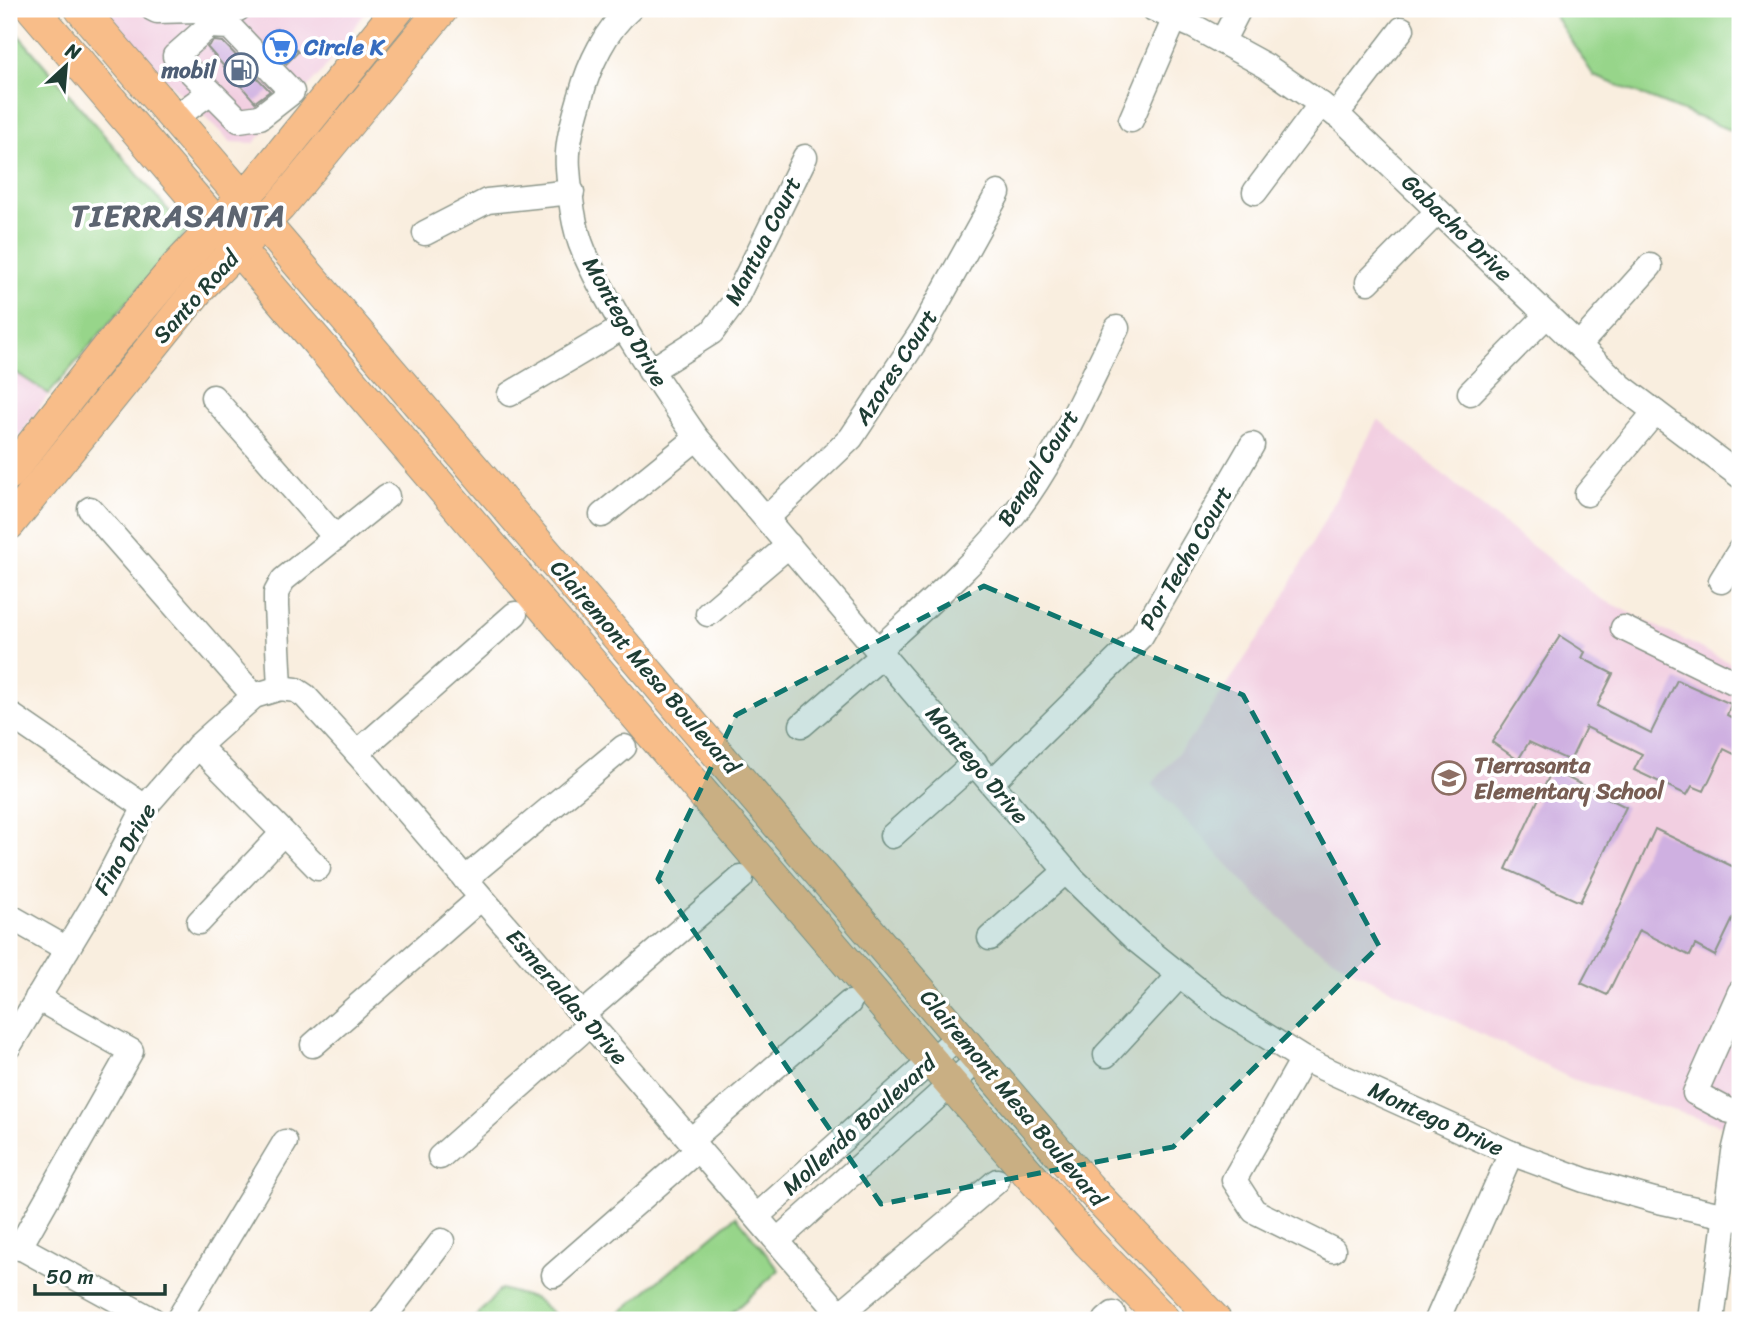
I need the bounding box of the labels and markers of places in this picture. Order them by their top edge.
place label: Circle K [303,27,386,68]
supermarket icon: Circle K [261,28,299,66]
place label: mobil [160,50,217,91]
fuel station icon: mobil [222,51,260,89]
place label: Tierrasanta Elementary School [1474,745,1665,812]
school or university icon: Tierrasanta Elementary School [1430,759,1468,797]

